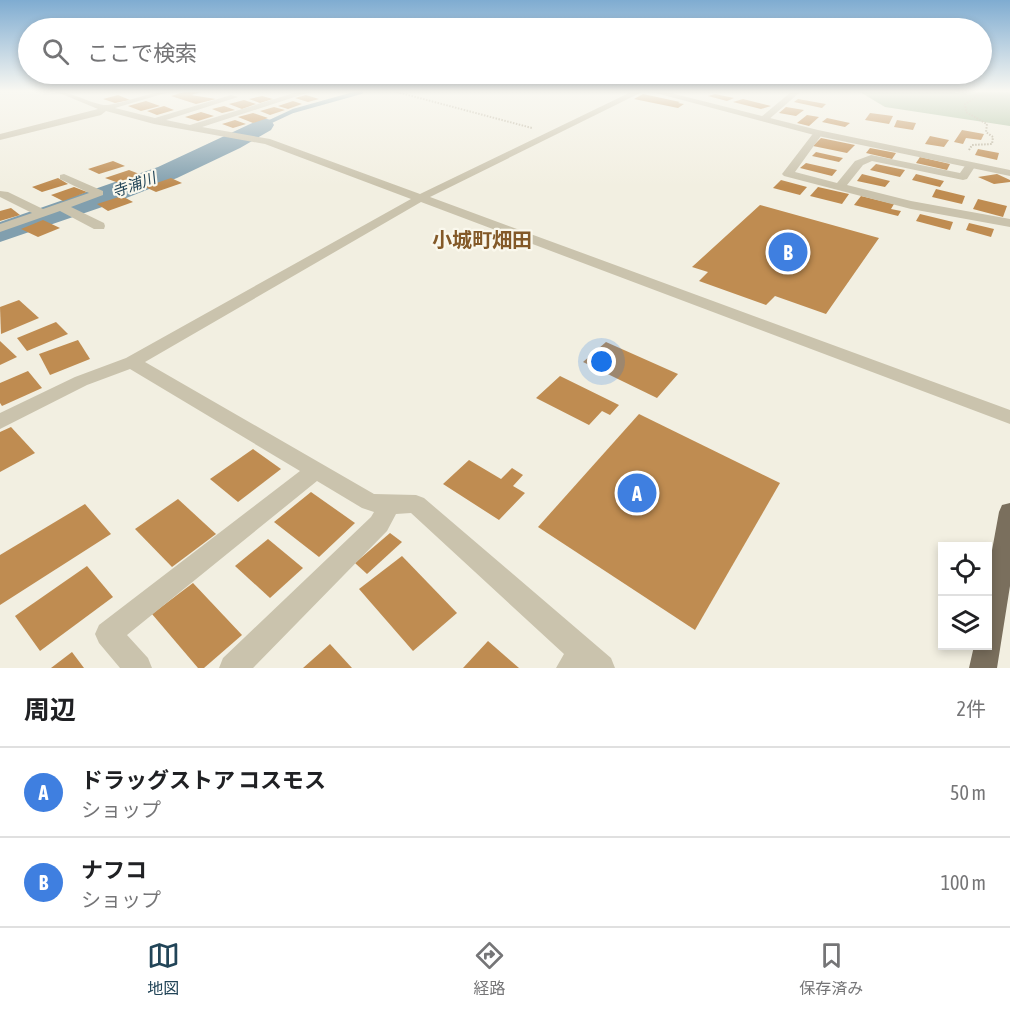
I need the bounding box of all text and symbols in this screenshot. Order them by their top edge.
search box [18,18,992,84]
icon: search [39,35,72,68]
text: ここで検索 [87,40,197,66]
water label: 寺浦川 [110,168,160,200]
district label: 小城町畑田 [432,228,532,251]
pin: B [768,230,808,274]
your location [587,347,616,376]
pin: A [618,470,656,516]
map controls [938,542,992,650]
button: locate [938,542,992,596]
button: layers [938,596,992,650]
text: 周辺 [24,695,76,725]
text: 2件 [957,697,986,720]
text: ドラッグストア コスモス [81,767,326,793]
text: A [39,781,48,804]
text: 50 m [950,781,986,804]
text: ショップ [81,798,161,821]
text: ナフコ [81,857,147,883]
text: B [39,871,48,894]
text: 100 m [941,871,986,894]
text: ショップ [81,888,161,911]
tab: 地図 [147,939,180,999]
tab: 経路 [473,939,506,999]
tab: 保存済み [799,939,863,999]

